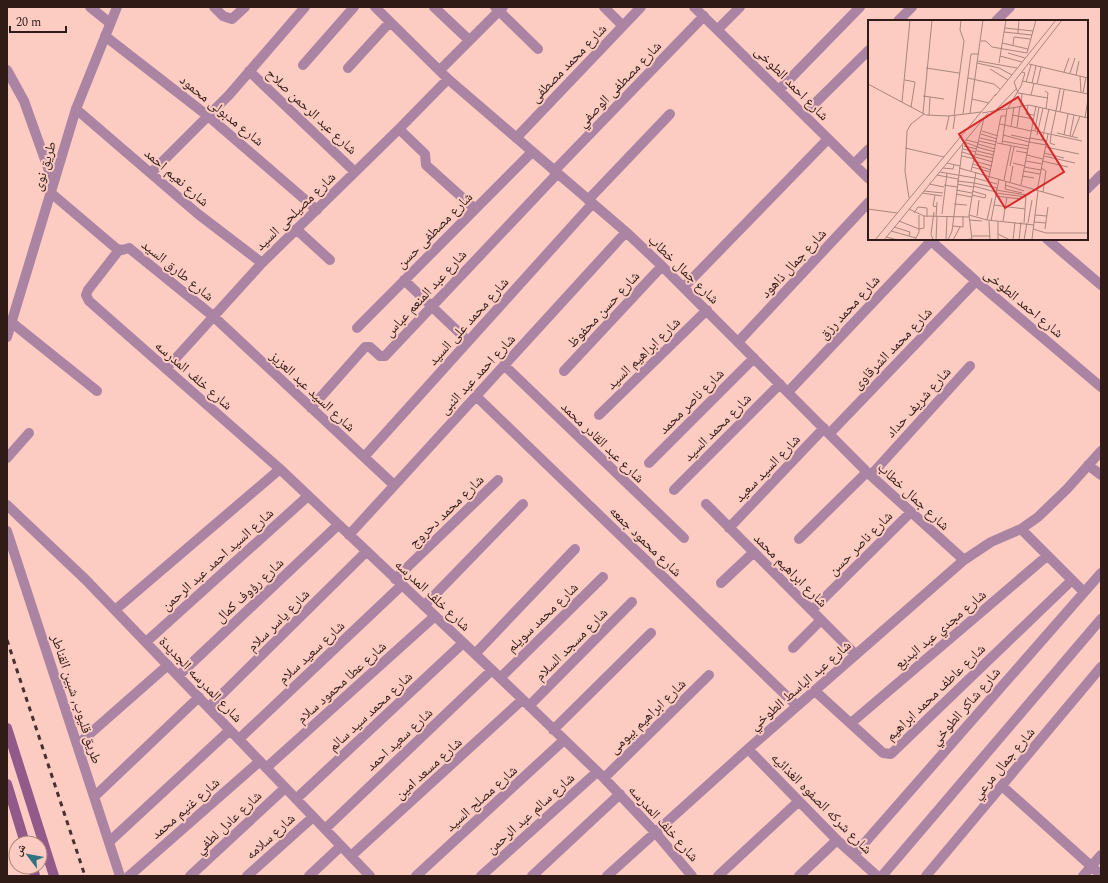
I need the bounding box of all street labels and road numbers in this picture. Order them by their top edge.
street label: شارع محمد مصطفى [525,19,612,108]
street label: شارع مصطفى الوصفي [572,36,667,133]
street label: شارع احمد الطوخى [749,41,834,126]
street label: شارع عبد الرحمن صلاح [261,63,362,159]
street label: شارع مدبولى محمود [175,70,268,151]
street label: طريق نوى [27,139,62,194]
street label: شارع نعيم احمد [139,143,214,212]
street label: شارع مصيلحى السيد [250,167,341,256]
street label: شارع مصطفى حسن [391,187,478,274]
street label: شارع جمال ذاهود [755,224,831,303]
street label: شارع جمال خطاب [643,230,724,309]
street label: شارع طارق السيد [137,234,219,306]
street label: شارع عبد المنعم عباس [379,245,472,342]
street label: شارع احمد الطوخى [979,264,1068,343]
street label: شارع حسن محفوظ [562,266,645,352]
street label: شارع محمد رزق [814,270,885,344]
street label: شارع محمد على السيد [423,272,514,370]
street label: شارع محمد الشرقاوى [847,302,937,394]
street label: شارع ابراهيم السيد [601,312,685,394]
street label: شارع احمد عبد النبى [434,329,520,419]
street label: شارع خلف المدرسه [150,336,237,415]
street label: شارع السيد عبد العزيز [264,345,360,437]
street label: شارع شريف حداد [881,362,956,443]
street label: شارع ناصر محمد [654,364,729,439]
street label: شارع محمد السيد [678,388,756,466]
street label: شارع عبد القادر محمد [556,397,649,488]
street label: شارع السيد سعيد [729,430,805,507]
street label: شارع جمال خطاب [873,457,955,535]
street label: شارع محمد دحروج [404,470,489,553]
street label: شارع محمود جمعه [604,501,687,582]
street label: شارع السيد احمد عبد الرحمن [156,503,278,616]
street label: شارع ناصر حسن [823,506,897,580]
street label: شارع ابراهيم محمد [749,528,833,612]
street label: شارع رؤوف كمال [210,553,288,628]
street label: شارع خلف المدرسه [390,555,475,636]
street label: شارع محمد سويلم [502,577,583,657]
street label: شارع ياسر سلام [242,584,315,657]
street label: شارع مجدي عبد البديع [890,585,991,675]
street label: شارع مسجد السلام [530,603,613,686]
street label: شارع سعيد سلام [273,616,350,689]
street label: طريق قليوب, شبين القناطر [45,631,107,767]
street label: شارع المدرسه الجديدة [154,632,247,727]
street label: شارع عبد الباسط الطوخي [745,635,856,736]
street label: شارع عطا محمود سلام [292,636,391,729]
street label: شارع عاطف محمد ابراهيم [880,639,990,746]
street label: شارع شاكر الطوخي [925,662,1006,751]
street label: شارع محمد سيد سالم [323,666,417,756]
street label: شارع ابراهيم بيومى [604,674,691,759]
street label: شارع سعيد احمد [361,703,438,776]
street label: شارع جمال مرعي [967,723,1040,804]
street label: شارع مسعد امين [390,732,467,805]
street label: شارع شركه الصفوه الغذائيه [766,748,877,859]
street label: شارع مصلح السيد [441,760,522,837]
street label: شارع سالم عبد الرحمن [481,768,579,859]
street label: شارع غنيم محمد [146,772,224,844]
street label: شارع خلف المدرسه [623,780,704,866]
street label: شارع عادل لطفي [190,786,267,859]
street label: شارع سلامه [241,808,300,864]

